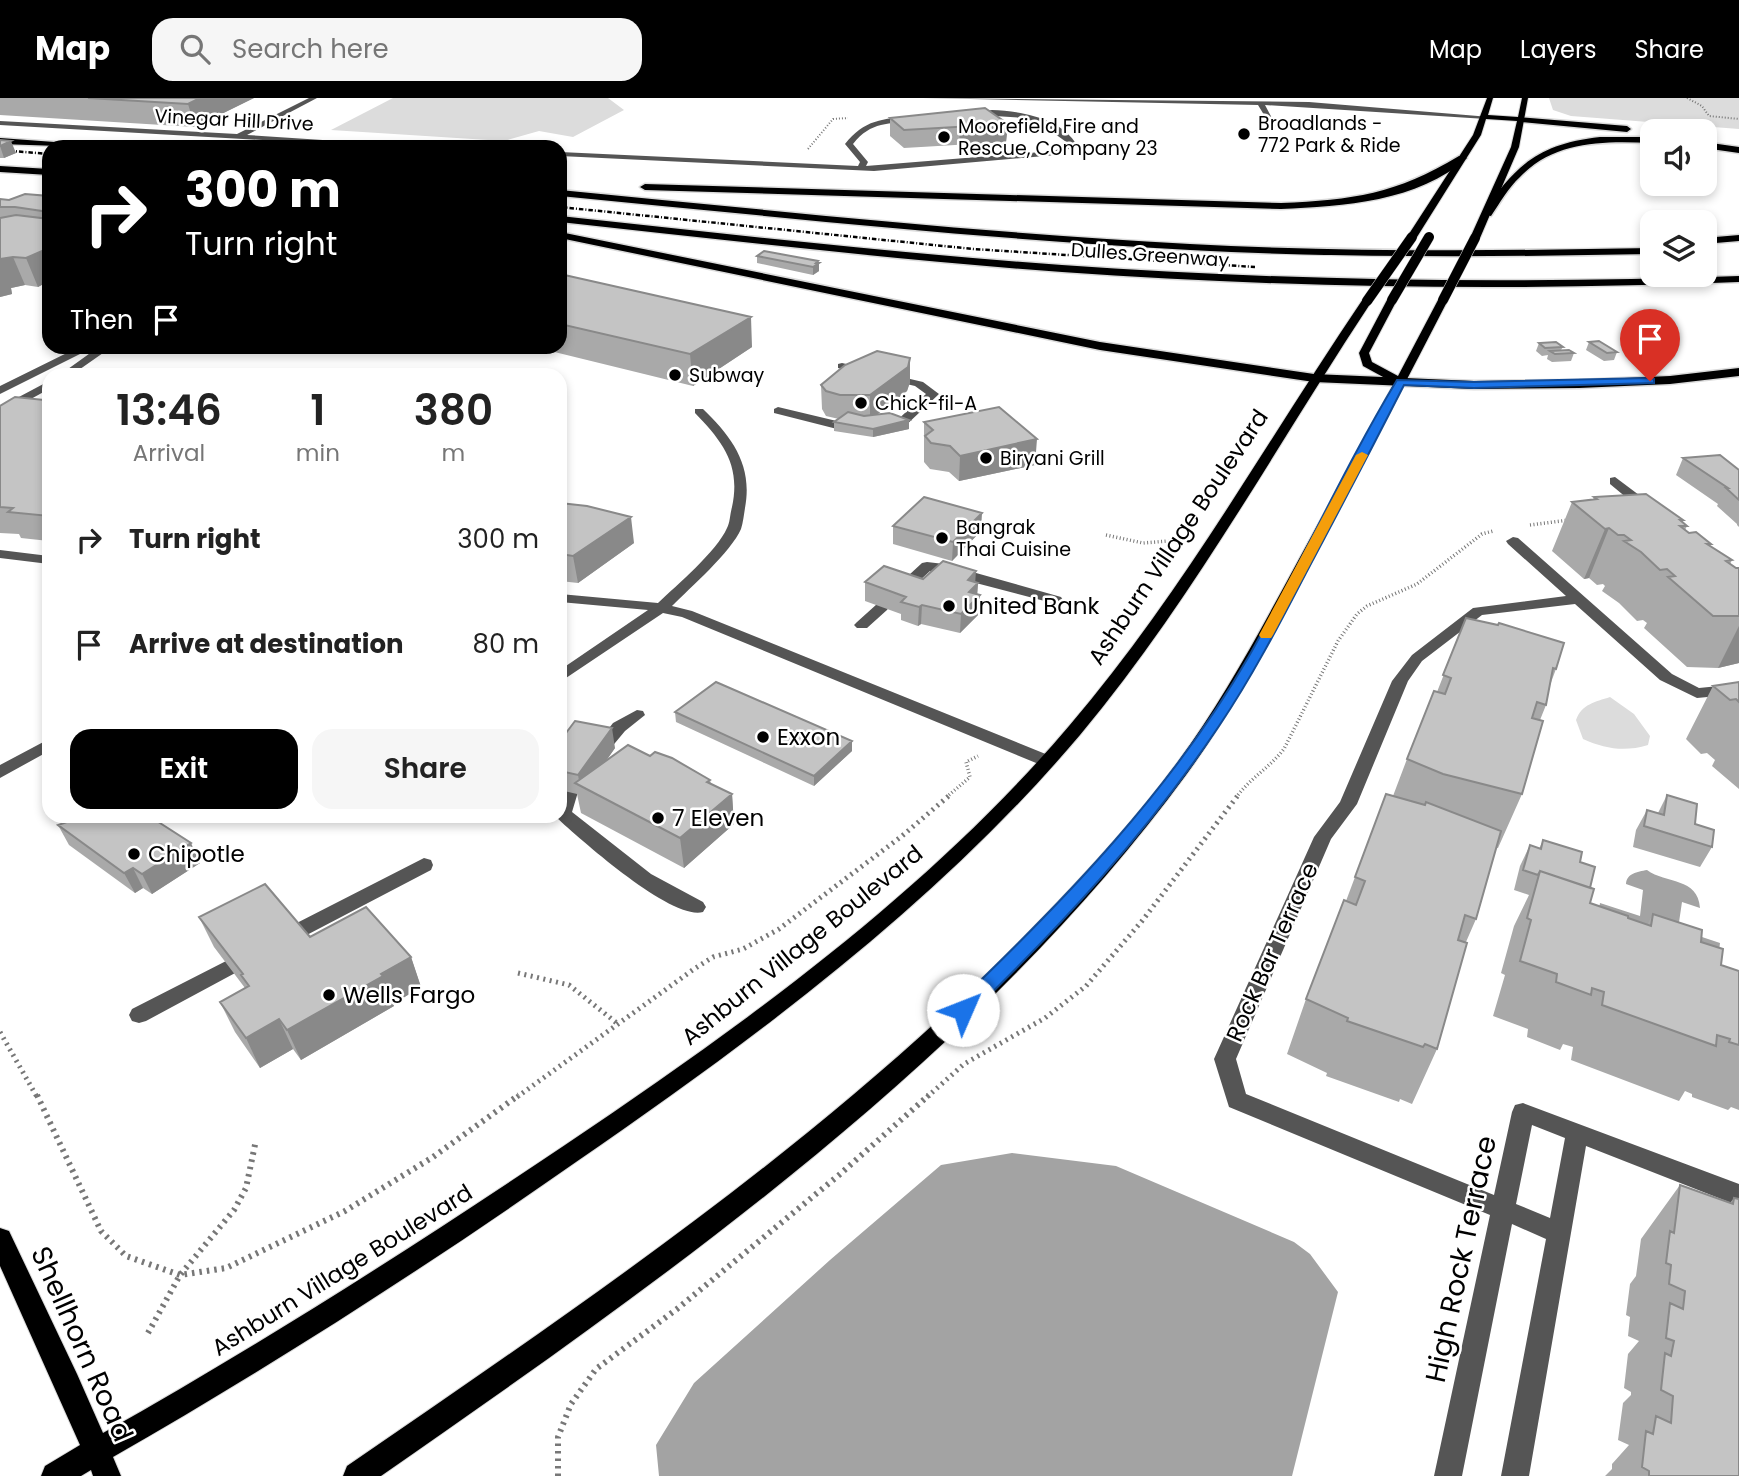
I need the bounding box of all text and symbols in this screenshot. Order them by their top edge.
search box [152,18,642,81]
text: Map [35,25,110,72]
icon: search [176,30,214,68]
text: Search here [232,31,389,67]
text: Map [1429,33,1482,66]
text: Layers [1520,33,1596,66]
text: Share [1634,33,1704,66]
street label: Vinegar Hill Drive [154,102,314,138]
place label: Broadlands - 772 Park & Ride [1258,110,1401,159]
place label: Moorefield Fire and Rescue, Company 23 [958,113,1158,162]
map controls [1640,119,1717,287]
button: sound [1640,119,1717,196]
marker: Broadlands - 772 Park & Ride [1236,126,1252,142]
marker: Moorefield Fire and Rescue, Company 23 [936,129,952,145]
text: 300 m [185,156,341,224]
icon: right [70,168,161,259]
button: layers [1640,210,1717,287]
text: Turn right [185,221,337,266]
street label: Dulles Greenway [1070,236,1230,274]
icon: arrive [147,301,185,339]
text: Then [70,302,133,338]
pin [1620,309,1680,381]
icon: arrive [1631,320,1669,358]
place label: Subway [689,362,765,389]
marker: Subway [667,367,683,383]
text: 13:46 [116,381,222,440]
text: 1 [310,381,325,440]
text: 380 [414,381,493,440]
place label: Chick-fil-A [875,390,977,417]
marker: Chick-fil-A [853,395,869,411]
street label: Ashburn Village Boulevard [1080,403,1276,671]
text: Arrival [133,437,205,469]
text: min [296,437,340,469]
text: m [442,437,465,469]
place label: Biryani Grill [1000,445,1105,472]
marker: Biryani Grill [978,450,994,466]
place label: Bangrak Thai Cuisine [956,514,1071,563]
icon: right [70,521,108,559]
text: Turn right [129,521,261,557]
text: 300 m [457,521,539,557]
marker: Bangrak Thai Cuisine [934,530,950,546]
place label: United Bank [963,590,1100,622]
marker: United Bank [941,598,957,614]
icon: arrive [70,626,108,664]
text: Arrive at destination [129,626,404,662]
text: 80 m [473,626,539,662]
place label: Exxon [777,721,840,753]
button: Exit [70,729,298,809]
button: Share [312,729,539,809]
marker: Exxon [755,729,771,745]
place label: 7 Eleven [672,802,764,834]
marker: 7 Eleven [650,810,666,826]
place label: Chipotle [148,838,245,870]
street label: Ashburn Village Boulevard [675,838,929,1052]
marker: Chipotle [126,846,142,862]
street label: Rock Bar Terrace [1218,857,1326,1047]
position arrow [926,973,1000,1047]
place label: Wells Fargo [343,979,475,1011]
marker: Wells Fargo [321,987,337,1003]
street label: High Rock Terrace [1416,1132,1506,1386]
street label: Ashburn Village Boulevard [205,1176,479,1364]
street label: Shellhorn Road [21,1240,143,1448]

